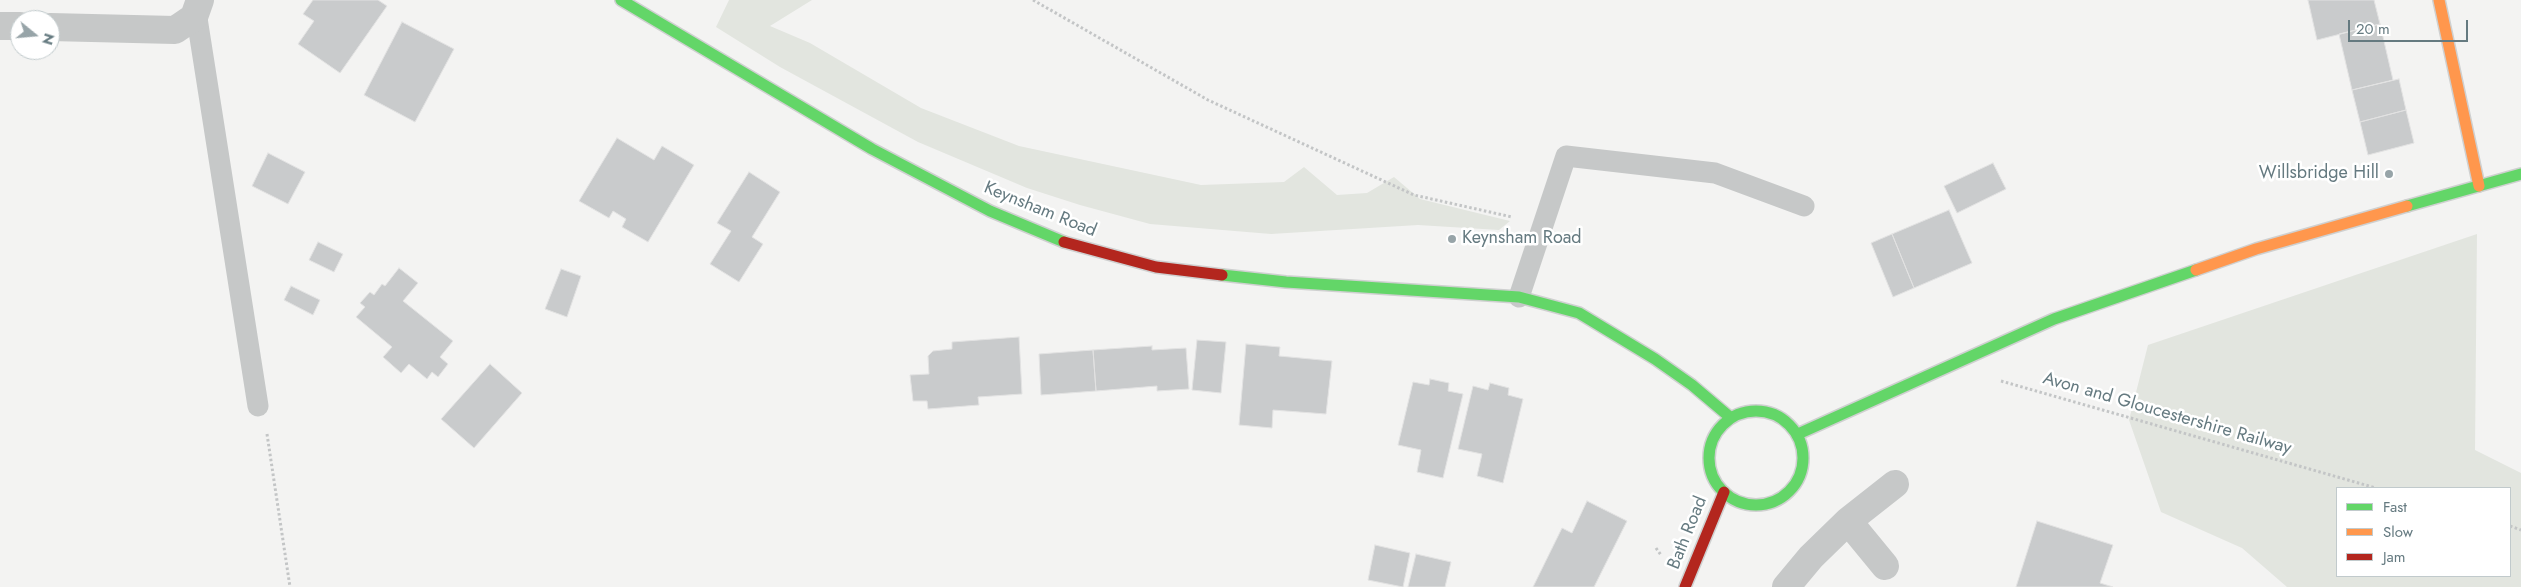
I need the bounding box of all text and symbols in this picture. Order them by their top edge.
north arrow [10,10,60,60]
scale bar [2351,10,2471,42]
text: 20 m [2356,18,2390,40]
text: N [37,31,60,47]
place label: Willsbridge Hill [2259,163,2379,185]
marker: Willsbridge Hill [2383,168,2395,180]
street label: Keynsham Road [980,178,1100,242]
place label: Keynsham Road [1462,228,1582,250]
marker: Keynsham Road [1446,233,1458,245]
street label: Avon and Gloucestershire Railway [2040,368,2294,460]
legend [2336,487,2511,577]
street label: Bath Road [1664,493,1712,573]
text: Fast [2383,496,2407,518]
text: Slow [2383,521,2413,543]
text: Jam [2383,546,2406,568]

